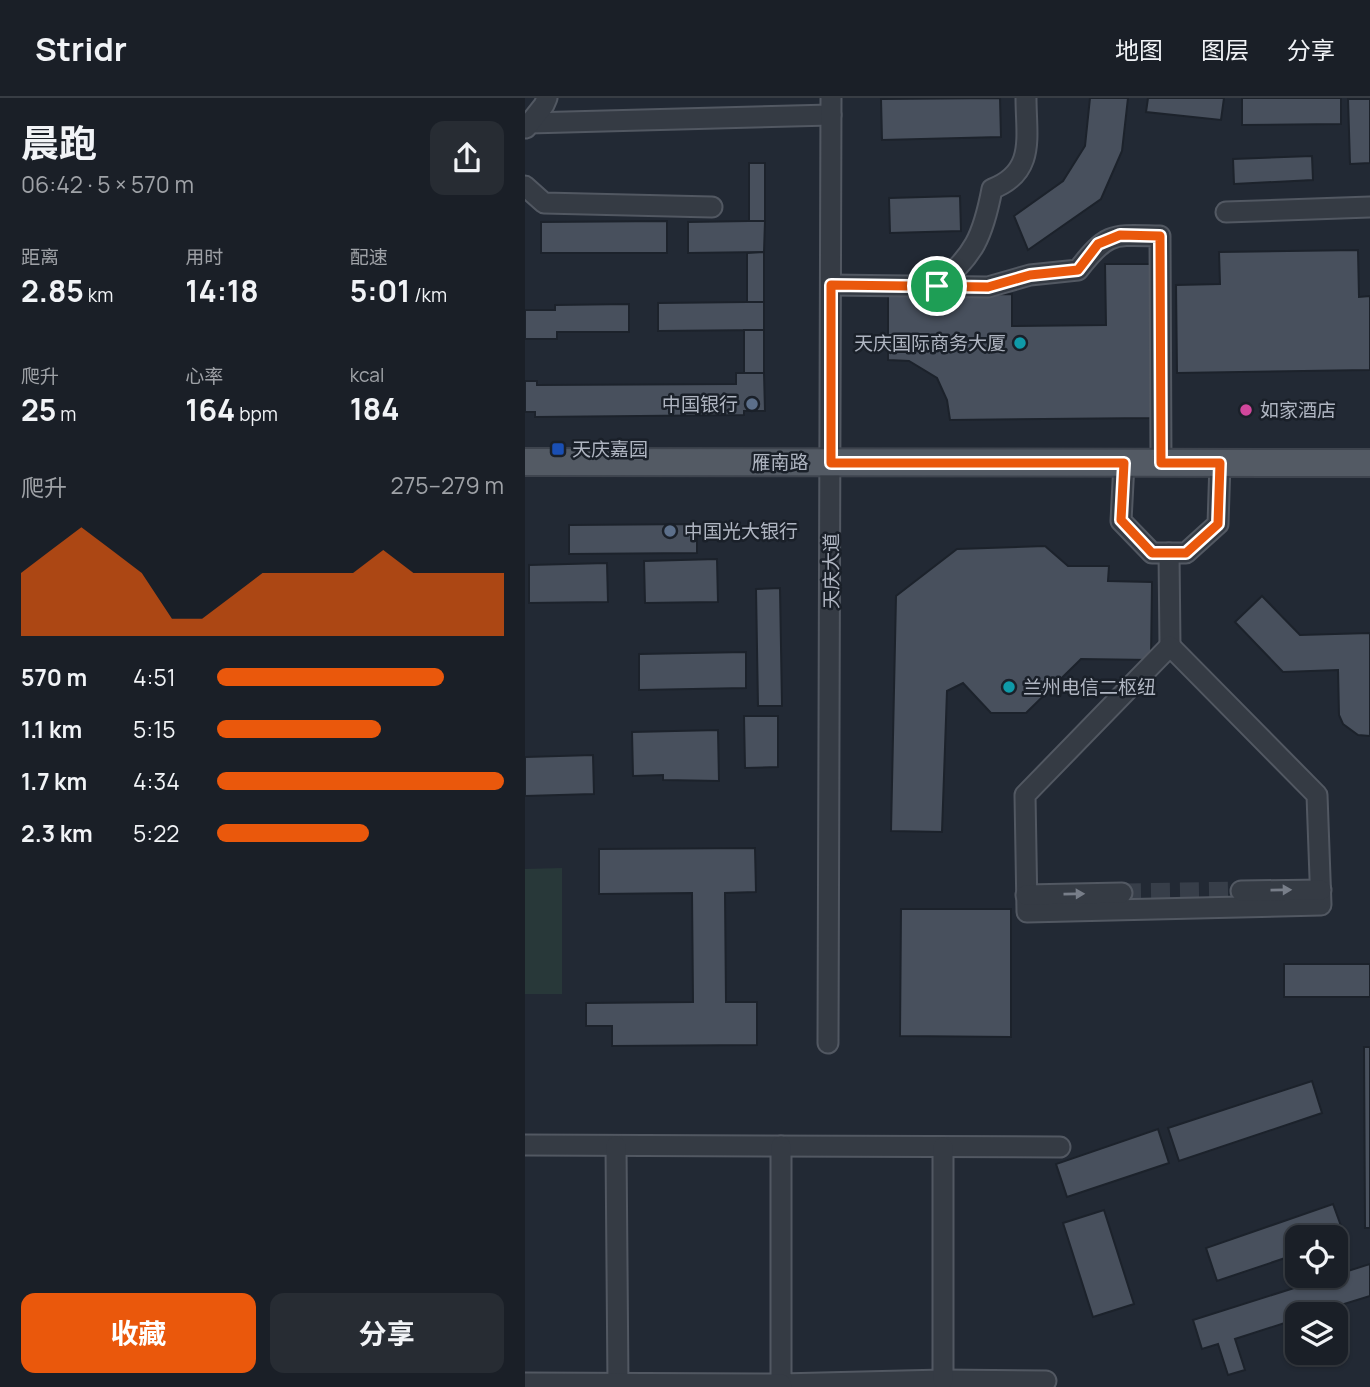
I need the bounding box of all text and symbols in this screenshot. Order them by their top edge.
text: Stridr [35,26,127,71]
text: 地图 [1115,33,1163,66]
text: 图层 [1201,33,1249,66]
text: 分享 [1287,33,1335,66]
text: 晨跑 [21,116,97,168]
button: share [430,121,504,195]
text: 06:42 · 5 × 570 m [21,168,194,200]
text: 距离 [21,244,59,270]
text: 用时 [185,244,223,270]
text: 配速 [350,244,388,270]
pin [907,256,967,316]
icon: arrive [918,267,956,305]
text: 2.85 [21,270,84,311]
text: 14:18 [185,270,259,311]
text: 5:01 [350,270,410,311]
text: km [84,282,113,308]
text: /km [410,282,447,308]
place label: 天庆国际商务大厦 [854,330,1006,356]
marker: 天庆国际商务大厦 [1012,335,1028,351]
text: kcal [350,362,384,388]
text: 爬升 [21,363,59,389]
text: 心率 [185,363,223,389]
text: 184 [350,388,399,429]
text: 25 [21,389,56,430]
text: 164 [185,389,235,430]
place label: 中国银行 [662,391,738,417]
marker: 中国银行 [744,396,760,412]
place label: 如家酒店 [1260,397,1336,423]
text: m [56,401,76,427]
text: bpm [235,401,278,427]
marker: 如家酒店 [1238,402,1254,418]
place label: 天庆嘉园 [572,436,648,462]
marker: 天庆嘉园 [550,441,566,457]
street label: 雁南路 [751,449,809,475]
text: 275–279 m [391,469,504,501]
text: 爬升 [21,471,67,503]
place label: 中国光大银行 [684,518,798,544]
marker: 中国光大银行 [662,523,678,539]
street label: 天庆大道 [818,533,844,609]
text: 570 m [21,661,87,693]
text: 4:51 [133,661,176,693]
place label: 兰州电信二枢纽 [1023,674,1156,700]
marker: 兰州电信二枢纽 [1001,679,1017,695]
text: 1.1 km [21,713,82,745]
text: 5:15 [133,713,175,745]
text: 1.7 km [21,765,87,797]
text: 4:34 [133,765,180,797]
text: 2.3 km [21,817,93,849]
text: 5:22 [133,817,179,849]
one-way arrow [1270,884,1292,896]
one-way arrow [1063,888,1085,900]
map controls [1285,1225,1348,1365]
button: locate [1285,1225,1348,1288]
button: 收藏 [21,1293,256,1373]
button: 分享 [270,1293,504,1373]
button: layers [1285,1302,1348,1365]

